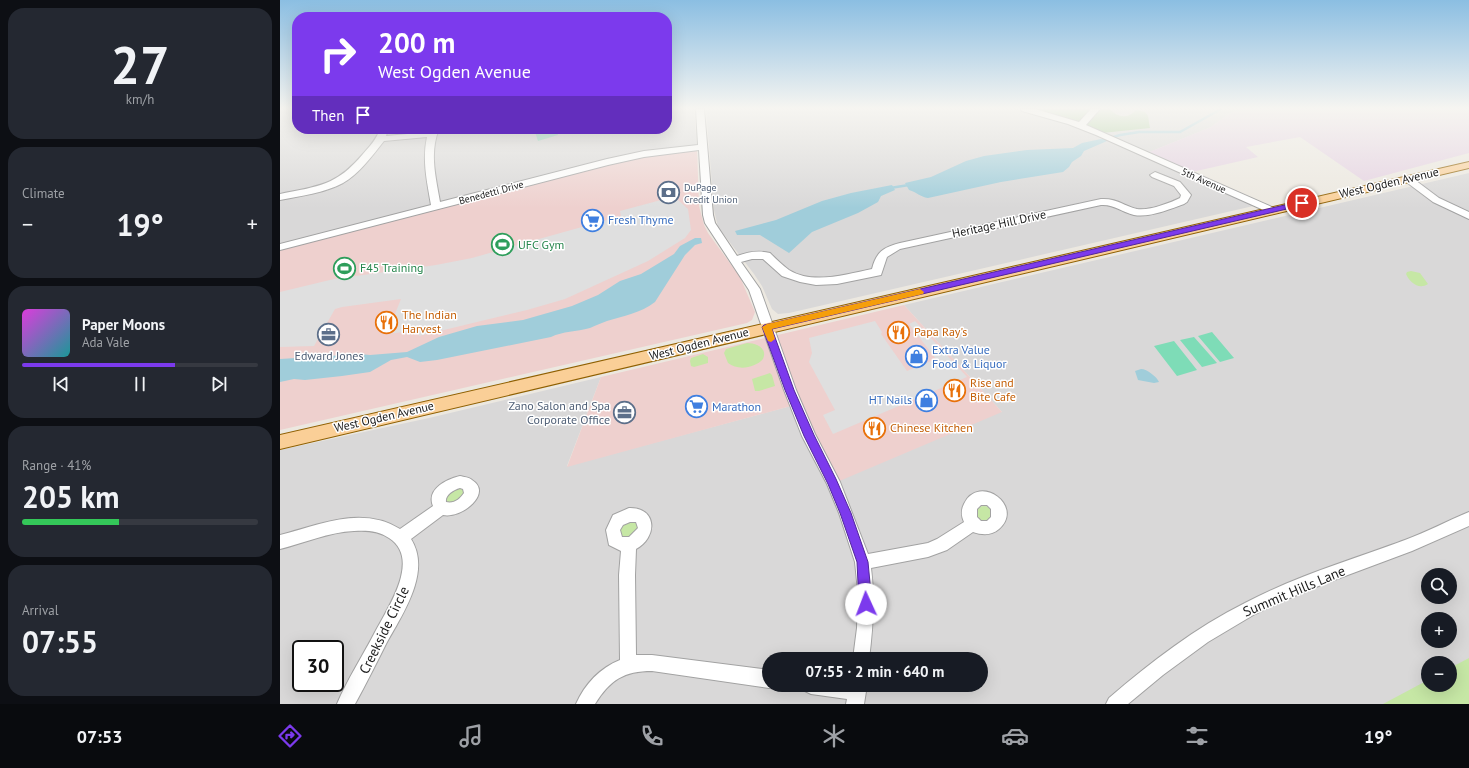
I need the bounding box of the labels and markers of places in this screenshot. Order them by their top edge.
bank icon: DuPage Credit Union [656,180,682,206]
place label: DuPage Credit Union [684,181,738,206]
pin [1285,186,1319,220]
supermarket icon: Fresh Thyme [579,207,605,233]
place label: Fresh Thyme [608,212,674,227]
sports icon: UFC Gym [489,232,515,258]
place label: UFC Gym [518,237,564,252]
sports icon: F45 Training [331,255,357,281]
place label: F45 Training [360,260,424,275]
place label: The Indian Harvest [402,307,457,336]
restaurant icon: The Indian Harvest [373,309,399,335]
restaurant icon: Papa Ray's [886,319,912,345]
office icon: Edward Jones [316,322,342,348]
place label: Papa Ray's [914,324,967,339]
place label: Extra Value Food & Liquor [932,342,1007,371]
shop icon: Extra Value Food & Liquor [904,344,930,370]
place label: Edward Jones [294,348,364,363]
place label: Rise and Bite Cafe [970,375,1016,404]
restaurant icon: Rise and Bite Cafe [941,377,967,403]
shop icon: HT Nails [914,387,940,413]
place label: HT Nails [869,392,912,407]
supermarket icon: Marathon [684,394,710,420]
place label: Zano Salon and Spa Corporate Office [509,398,610,427]
place label: Marathon [712,399,761,414]
office icon: Zano Salon and Spa Corporate Office [612,400,638,426]
restaurant icon: Chinese Kitchen [862,415,888,441]
place label: Chinese Kitchen [890,420,973,435]

